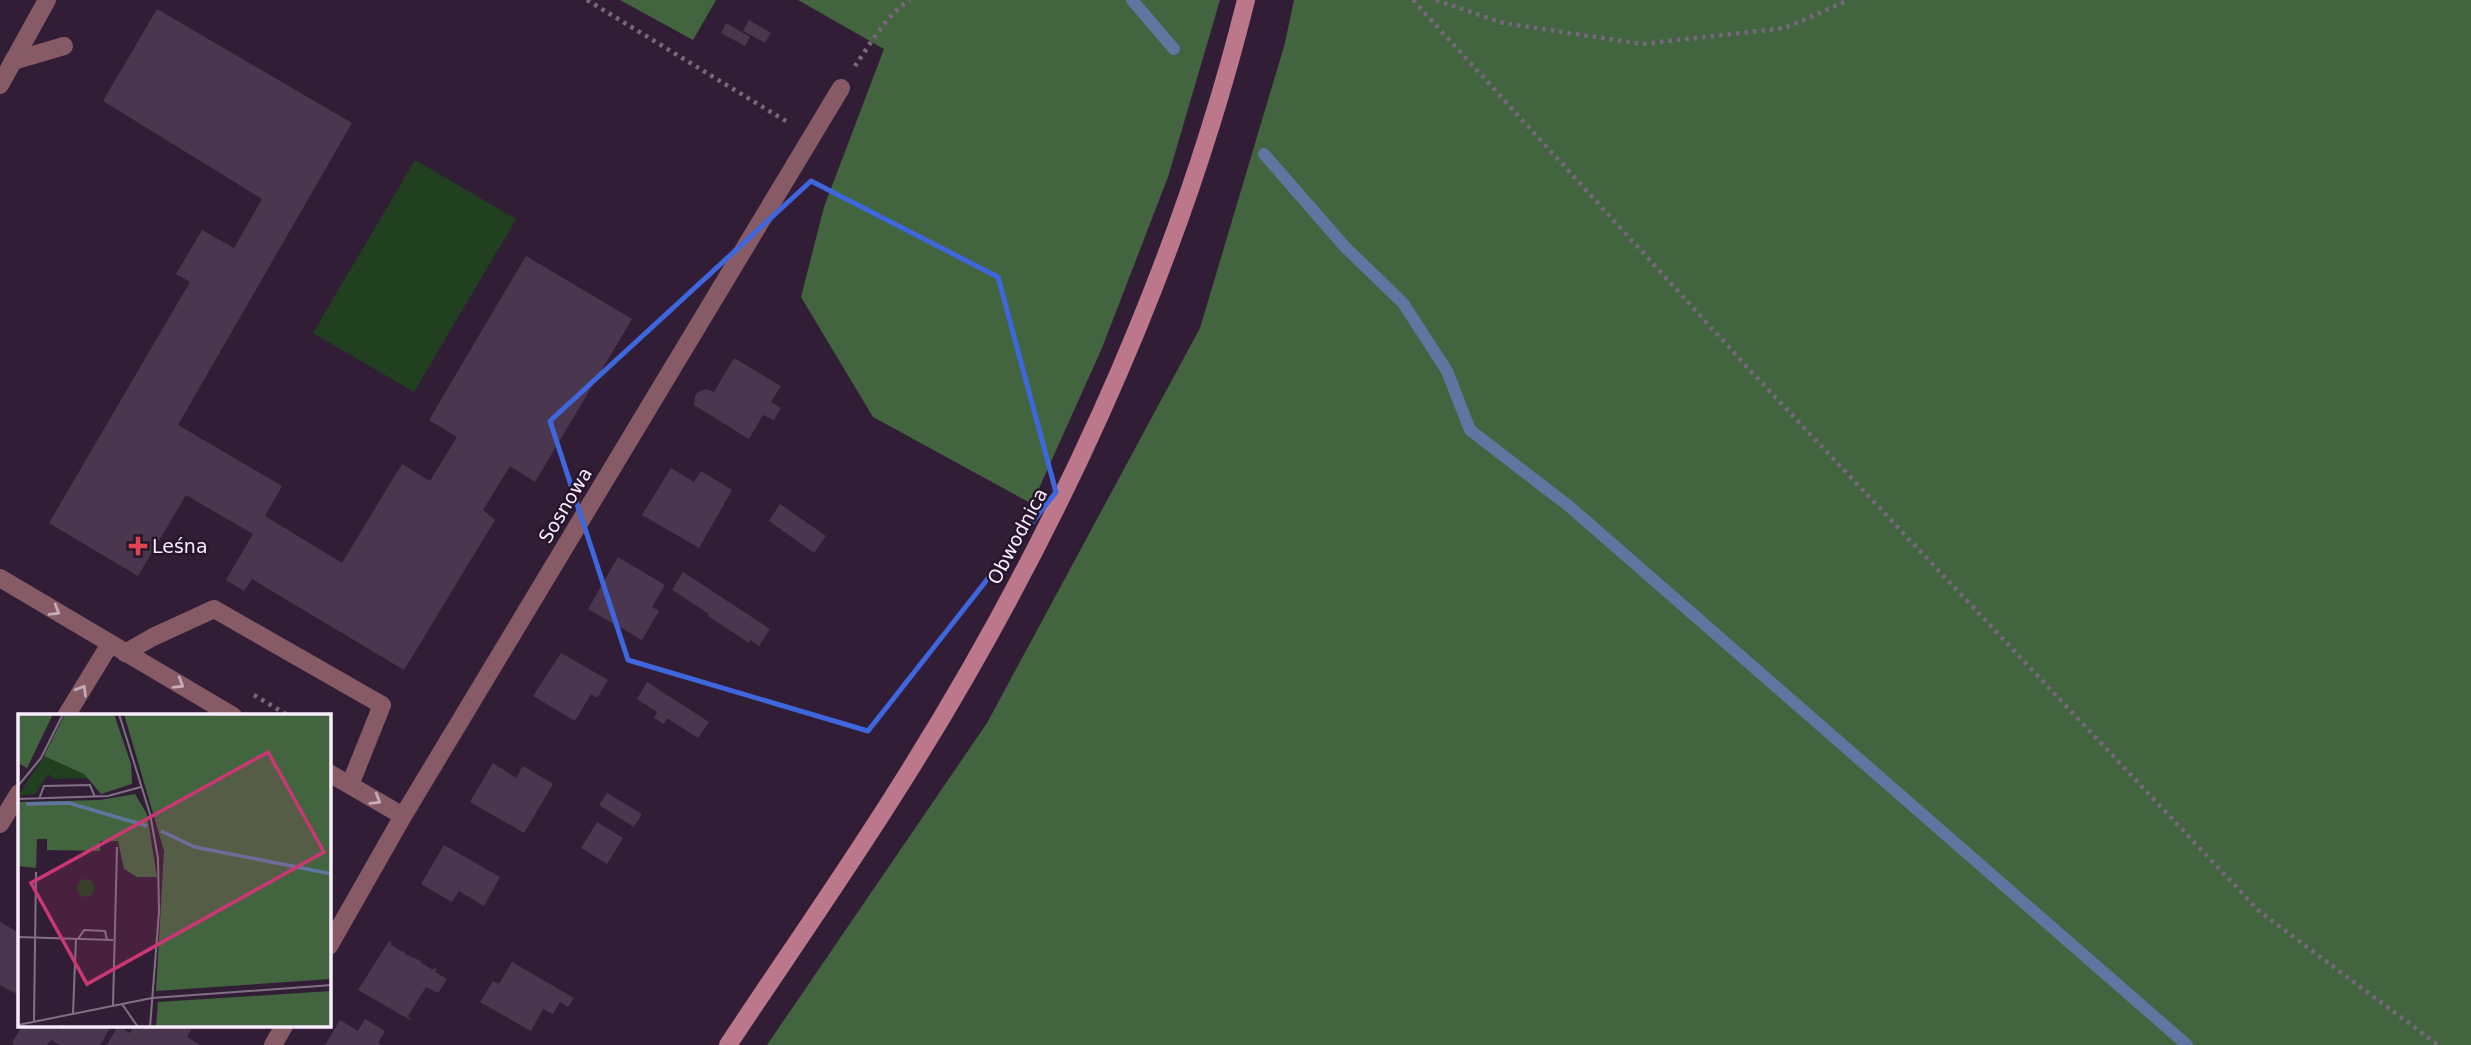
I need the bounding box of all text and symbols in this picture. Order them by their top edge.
street label: Sosnowa [534,463,596,547]
street label: Obwodnica [982,484,1052,588]
place label: Leśna [152,535,208,557]
marker: Leśna [130,538,146,554]
one-way arrow [48,603,61,616]
one-way arrow [171,676,184,689]
one-way arrow [74,684,87,697]
inset map [18,714,331,1028]
one-way arrow [369,792,382,805]

